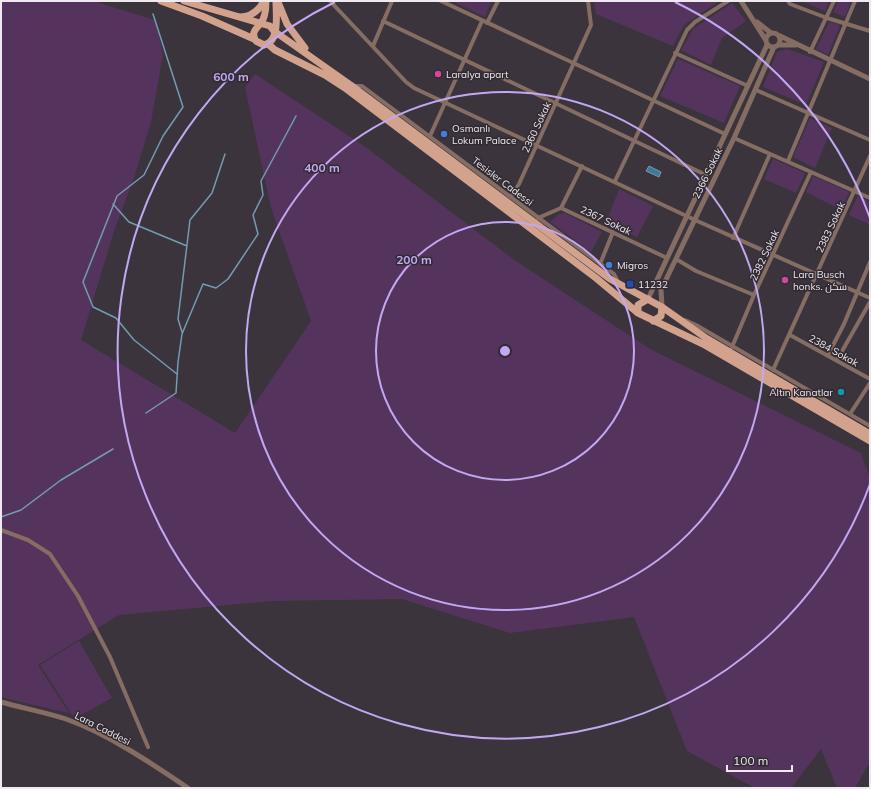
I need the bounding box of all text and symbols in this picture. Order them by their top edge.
place label: Laralya apart [446,68,509,81]
text: 600 m [213,69,249,84]
marker: Laralya apart [433,69,443,79]
street label: 2360 Sokak [519,99,554,155]
place label: Osmanlı Lokum Palace [452,122,516,147]
marker: Osmanlı Lokum Palace [439,129,449,139]
street label: 2366 Sokak [690,145,726,201]
street label: Tesisler Cadessi [469,154,536,209]
text: 400 m [304,160,340,175]
street label: 2383 Sokak [813,199,848,255]
street label: 2367 Sokak [578,203,634,238]
street label: 2382 Sokak [747,227,782,283]
text: 200 m [396,252,432,267]
place label: Migros [617,259,648,272]
marker: Migros [604,260,614,270]
place label: Lara Busch honks. سكن [793,268,847,293]
marker: Lara Busch honks. سكن [780,275,790,285]
place label: 11232 [638,278,668,291]
marker: 11232 [625,279,635,289]
street label: 2384 Sokak [807,331,862,370]
centre of rings [498,344,512,358]
place label: Altın Kanatlar [769,386,833,399]
marker: Altın Kanatlar [836,387,846,397]
street label: Lara Caddesi [73,709,133,748]
scale bar [727,747,792,773]
text: 100 m [733,753,768,768]

